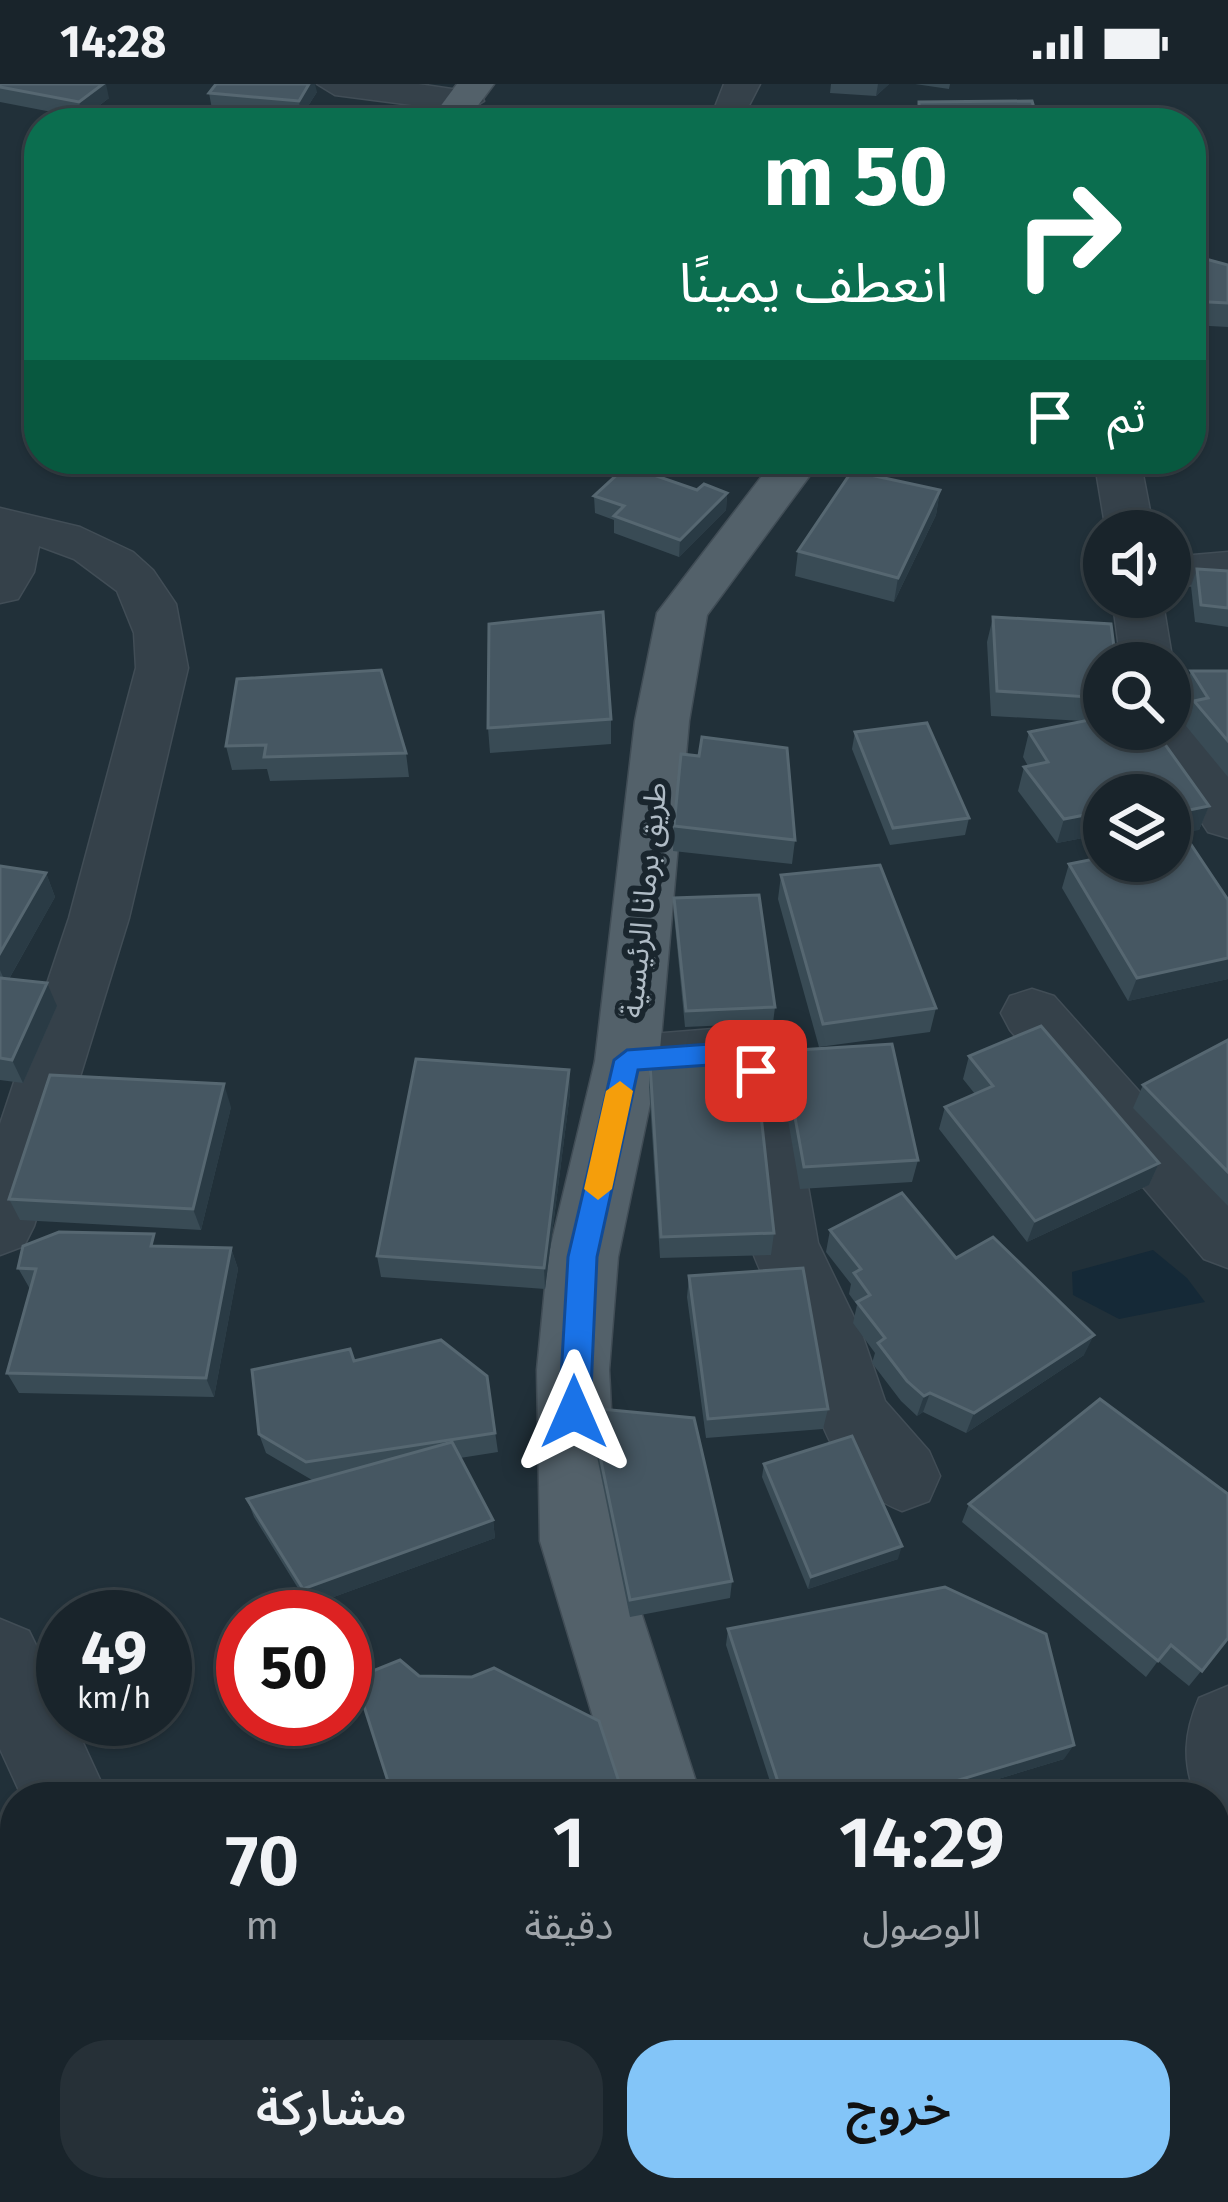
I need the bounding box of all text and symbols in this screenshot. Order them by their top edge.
text: 14:28 [60,15,167,69]
text: 50 m [763,126,948,227]
icon: right [990,156,1146,312]
text: انعطف يمينًا [679,252,948,316]
icon: arrive [1017,384,1083,450]
text: ثم [1107,390,1146,444]
map controls [1083,510,1191,882]
button: sound [1083,510,1191,618]
button: search [1083,642,1191,750]
button: layers [1083,774,1191,882]
street label: طريق برمانا الرئيسية [614,780,674,1020]
pin [705,1020,807,1122]
icon: arrive [723,1038,789,1104]
position arrow [511,1349,637,1475]
speed limit sign: 50 [216,1590,372,1746]
text: 49 [81,1617,147,1689]
text: km/h [77,1680,151,1716]
text: 1 [553,1800,585,1886]
text: 14:29 [839,1800,1005,1886]
text: 70 [225,1818,299,1904]
text: m [246,1903,279,1949]
text: دقيقة [525,1903,613,1949]
text: الوصول [862,1903,981,1949]
button: مشاركة [60,2040,603,2178]
button: خروج [627,2040,1170,2178]

